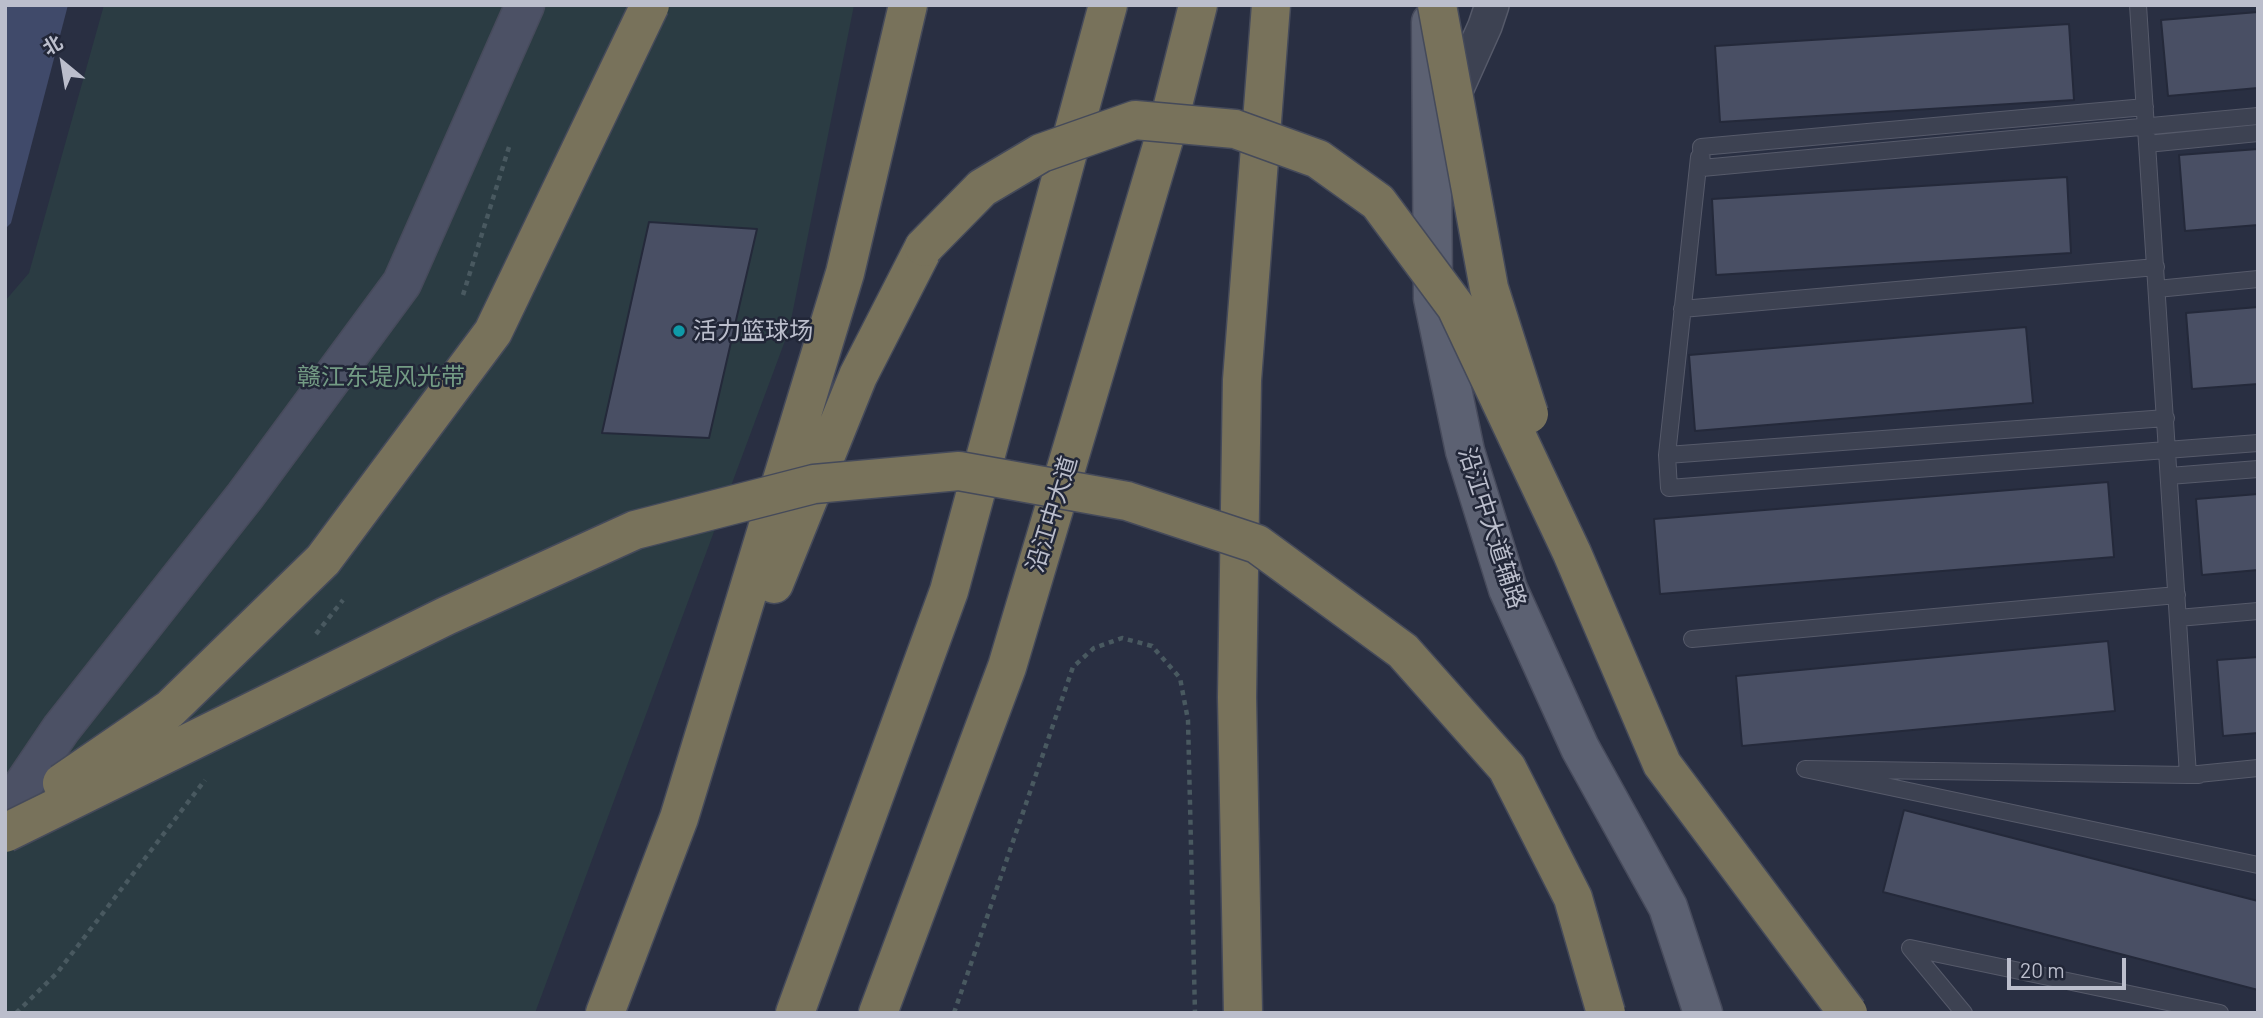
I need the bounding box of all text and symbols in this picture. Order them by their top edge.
north arrow [28,28,98,98]
text: 北 [38,30,66,59]
place label: 活力篮球场 [693,317,813,345]
marker: 活力篮球场 [671,323,687,339]
park label: 赣江东堤风光带 [297,363,465,391]
street label: 沿江中大道辅路 [1452,444,1532,612]
street label: 沿江中大道 [1021,452,1083,576]
scale bar [2011,944,2130,988]
text: 20 m [2020,957,2065,982]

